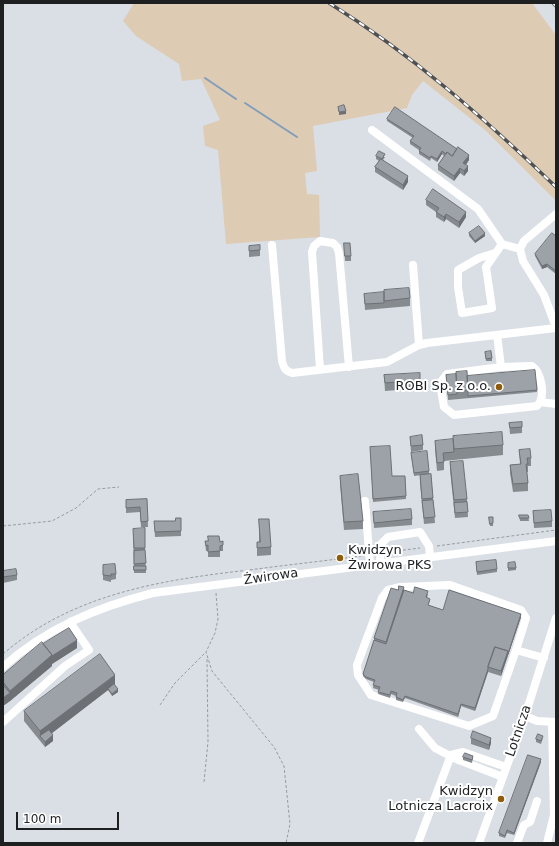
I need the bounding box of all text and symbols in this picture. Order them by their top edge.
place label: ROBI Sp. z o.o. [395,379,491,395]
marker: ROBI Sp. z o.o. [494,382,504,392]
place label: Kwidzyn Żwirowa PKS [348,543,432,574]
marker: Kwidzyn Żwirowa PKS [335,553,345,563]
street label: Żwirowa [243,565,299,589]
street label: Lotnicza [503,703,535,759]
place label: Kwidzyn Lotnicza Lacroix [388,784,493,815]
marker: Kwidzyn Lotnicza Lacroix [496,794,506,804]
scale bar [18,804,121,830]
text: 100 m [23,812,61,826]

